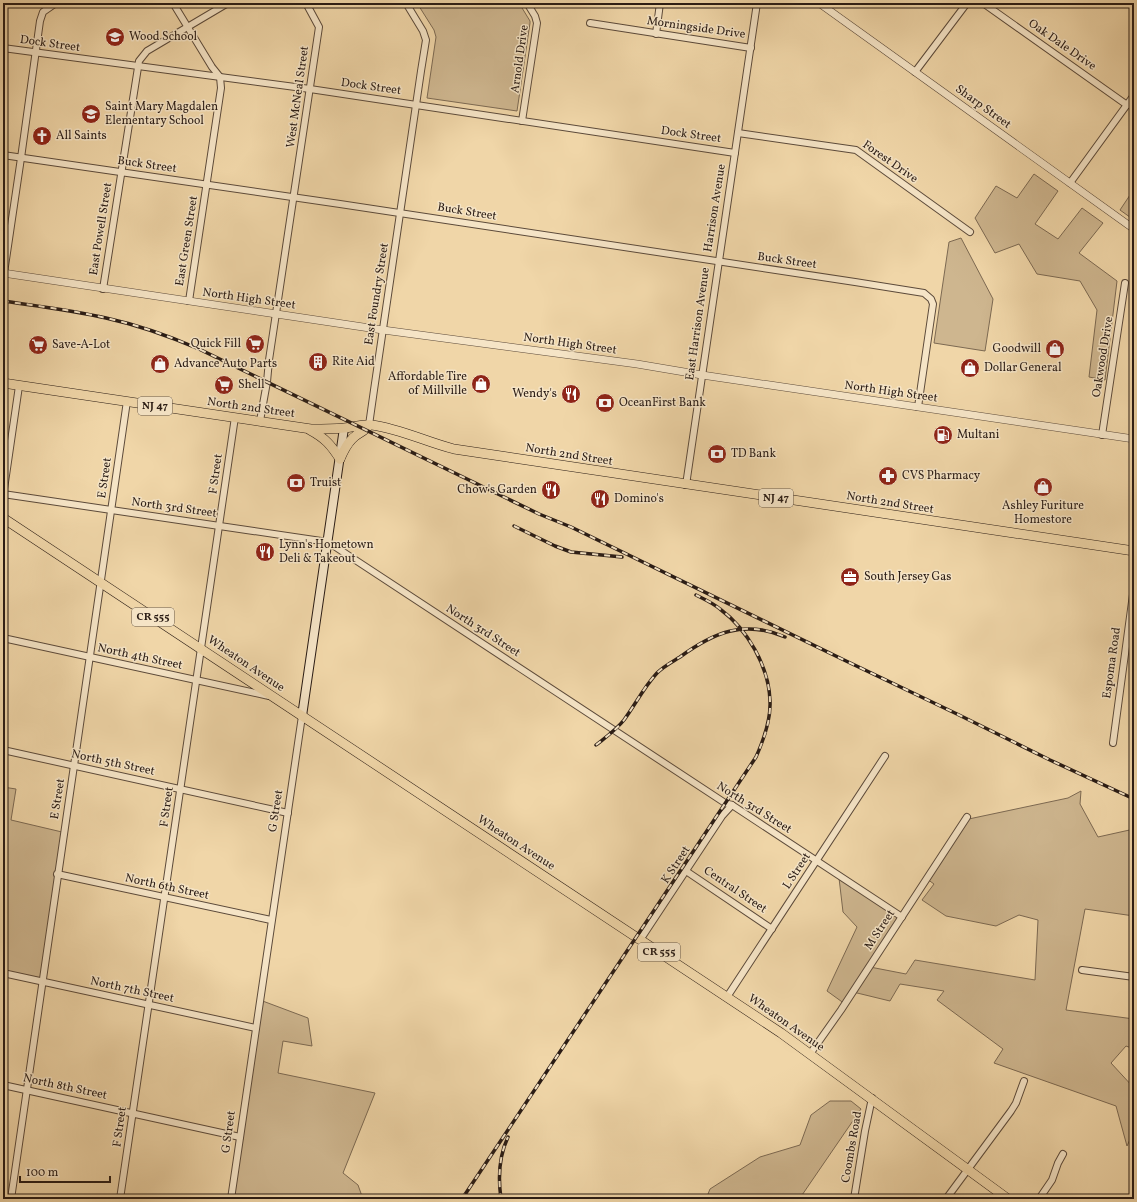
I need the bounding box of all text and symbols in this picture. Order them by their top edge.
street label: Morningside Drive [646,13,747,43]
street label: Oak Dale Drive [1025,16,1099,75]
street label: Arnold Drive [507,23,533,94]
school or university icon: Wood School [104,26,126,48]
place label: Wood School [129,29,198,45]
street label: Dock Street [19,32,81,56]
street label: West McNeal Street [283,45,313,149]
street label: Dock Street [340,75,402,99]
street label: Sharp Street [952,81,1014,133]
place label: Saint Mary Magdalen Elementary School [105,99,218,129]
school or university icon: Saint Mary Magdalen Elementary School [80,103,102,125]
street label: Dock Street [660,123,722,147]
church icon: All Saints [31,125,53,147]
place label: All Saints [56,128,107,144]
street label: Forest Drive [859,137,921,187]
street label: Buck Street [116,153,178,177]
street label: Harrison Avenue [700,162,730,253]
street label: East Powell Street [86,181,116,277]
street label: East Green Street [172,195,202,287]
street label: Buck Street [436,199,498,225]
street label: East Foundry Street [361,242,393,346]
street label: Buck Street [756,249,818,273]
street label: East Harrison Avenue [682,266,714,382]
street label: North High Street [201,285,297,313]
street label: Oakwood Drive [1089,315,1117,399]
street label: North High Street [522,330,618,358]
supermarket icon: Quick Fill [244,333,266,355]
supermarket icon: Save-A-Lot [27,334,49,356]
place label: Quick Fill [191,336,241,352]
place label: Save-A-Lot [52,337,110,353]
shop icon: Goodwill [1044,338,1066,360]
place label: Goodwill [993,341,1041,357]
building icon: Rite Aid [307,351,329,373]
shop icon: Advance Auto Parts [149,353,171,375]
place label: Rite Aid [332,354,375,370]
place label: Advance Auto Parts [174,356,277,372]
shop icon: Dollar General [959,357,981,379]
place label: Dollar General [984,360,1062,376]
place label: Affordable Tire of Millville [388,369,467,399]
shop icon: Affordable Tire of Millville [470,373,492,395]
supermarket icon: Shell [213,374,235,396]
place label: Shell [238,377,265,393]
street label: North High Street [843,378,939,406]
restaurant icon: Wendy's [560,383,582,405]
place label: Wendy's [512,386,557,402]
bank icon: OceanFirst Bank [594,392,616,414]
street label: North 2nd Street [206,394,296,422]
place label: OceanFirst Bank [619,395,706,411]
road number: NJ 47 [138,397,172,415]
fuel station icon: Multani [932,424,954,446]
place label: Multani [957,427,1000,443]
street label: North 2nd Street [524,440,614,470]
bank icon: TD Bank [706,443,728,465]
place label: TD Bank [731,446,776,462]
street label: F Street [205,453,227,495]
street label: E Street [94,457,116,499]
pharmacy icon: CVS Pharmacy [877,465,899,487]
place label: CVS Pharmacy [902,468,981,484]
bank icon: Truist [285,472,307,494]
place label: Truist [310,475,341,491]
shop icon: Ashley Furiture Homestore [1032,476,1054,498]
restaurant icon: Chow's Garden [540,479,562,501]
place label: Chow's Garden [457,482,537,498]
restaurant icon: Domino's [589,488,611,510]
street label: North 2nd Street [845,488,935,518]
road number: NJ 47 [759,489,793,507]
place label: Domino's [614,491,664,507]
street label: North 3rd Street [130,494,218,522]
place label: Ashley Furiture Homestore [1002,498,1084,528]
place label: Lynn's Hometown Deli & Takeout [279,537,374,567]
restaurant icon: Lynn's Hometown Deli & Takeout [254,541,276,563]
office icon: South Jersey Gas [839,566,861,588]
place label: South Jersey Gas [864,569,951,585]
street label: North 3rd Street [443,601,523,661]
road number: CR 555 [132,608,174,626]
street label: Espoma Road [1099,626,1125,700]
street label: Wheaton Avenue [204,632,288,696]
street label: North 4th Street [96,640,184,674]
street label: North 5th Street [70,746,156,780]
street label: E Street [47,777,69,821]
street label: North 3rd Street [713,778,795,838]
street label: F Street [156,786,178,828]
street label: G Street [265,789,287,833]
street label: Wheaton Avenue [474,812,558,874]
street label: K Street [658,843,694,887]
street label: L Street [779,850,815,892]
street label: Central Street [700,863,770,917]
street label: North 6th Street [124,870,210,904]
street label: M Street [861,907,899,953]
road number: CR 555 [638,943,680,961]
street label: North 7th Street [89,973,175,1007]
street label: Wheaton Avenue [745,991,828,1055]
street label: North 8th Street [22,1070,108,1104]
street label: F Street [109,1106,131,1148]
street label: G Street [218,1110,240,1154]
street label: Coombs Road [838,1110,866,1184]
scale bar [20,1158,110,1184]
text: 100 m [26,1165,59,1181]

